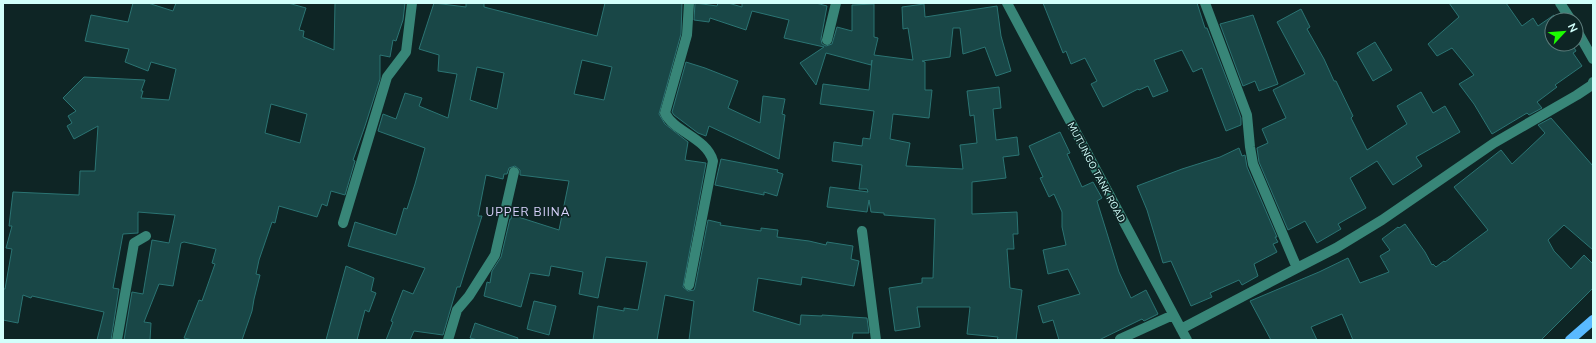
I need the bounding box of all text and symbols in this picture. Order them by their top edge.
north arrow [1544,12,1584,52]
text: N [1564,21,1581,35]
street label: MUTUNGO TANK ROAD [1064,120,1129,225]
district label: UPPER BIINA [486,204,570,220]

